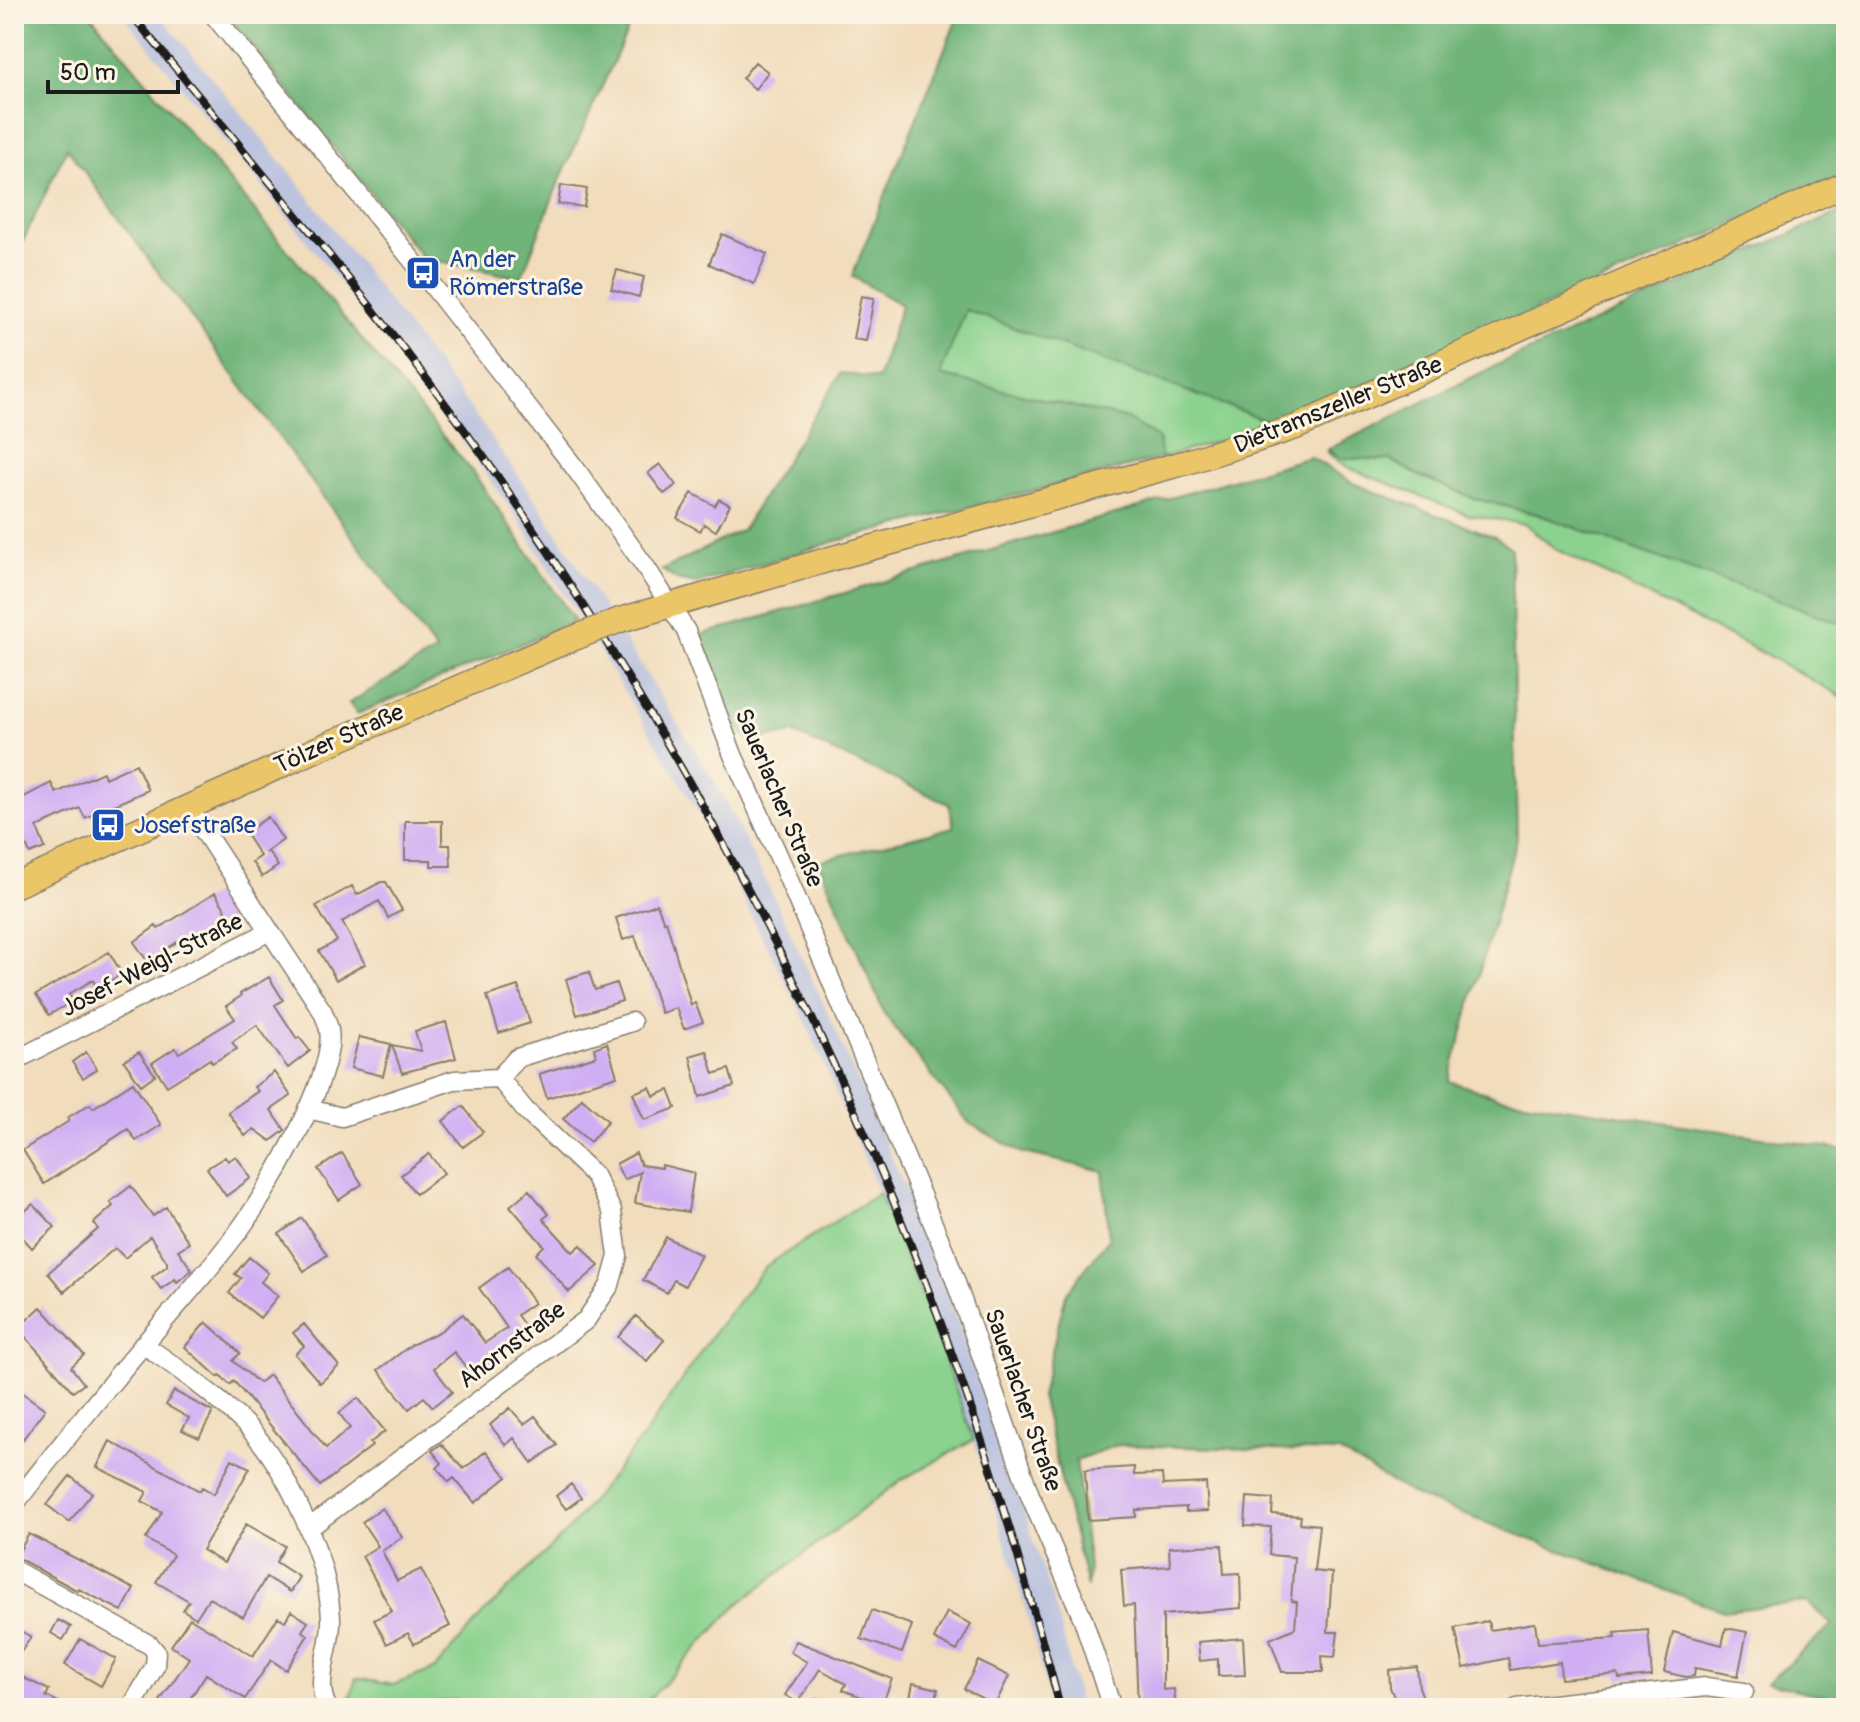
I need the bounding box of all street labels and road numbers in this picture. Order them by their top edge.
street label: Dietramszeller Straße [1230,350,1446,460]
street label: Tölzer Straße [270,698,408,780]
street label: Sauerlacher Straße [728,704,830,892]
street label: Josef-Weigl-Straße [56,907,248,1023]
street label: Ahornstraße [453,1295,571,1395]
street label: Sauerlacher Straße [978,1305,1068,1495]

